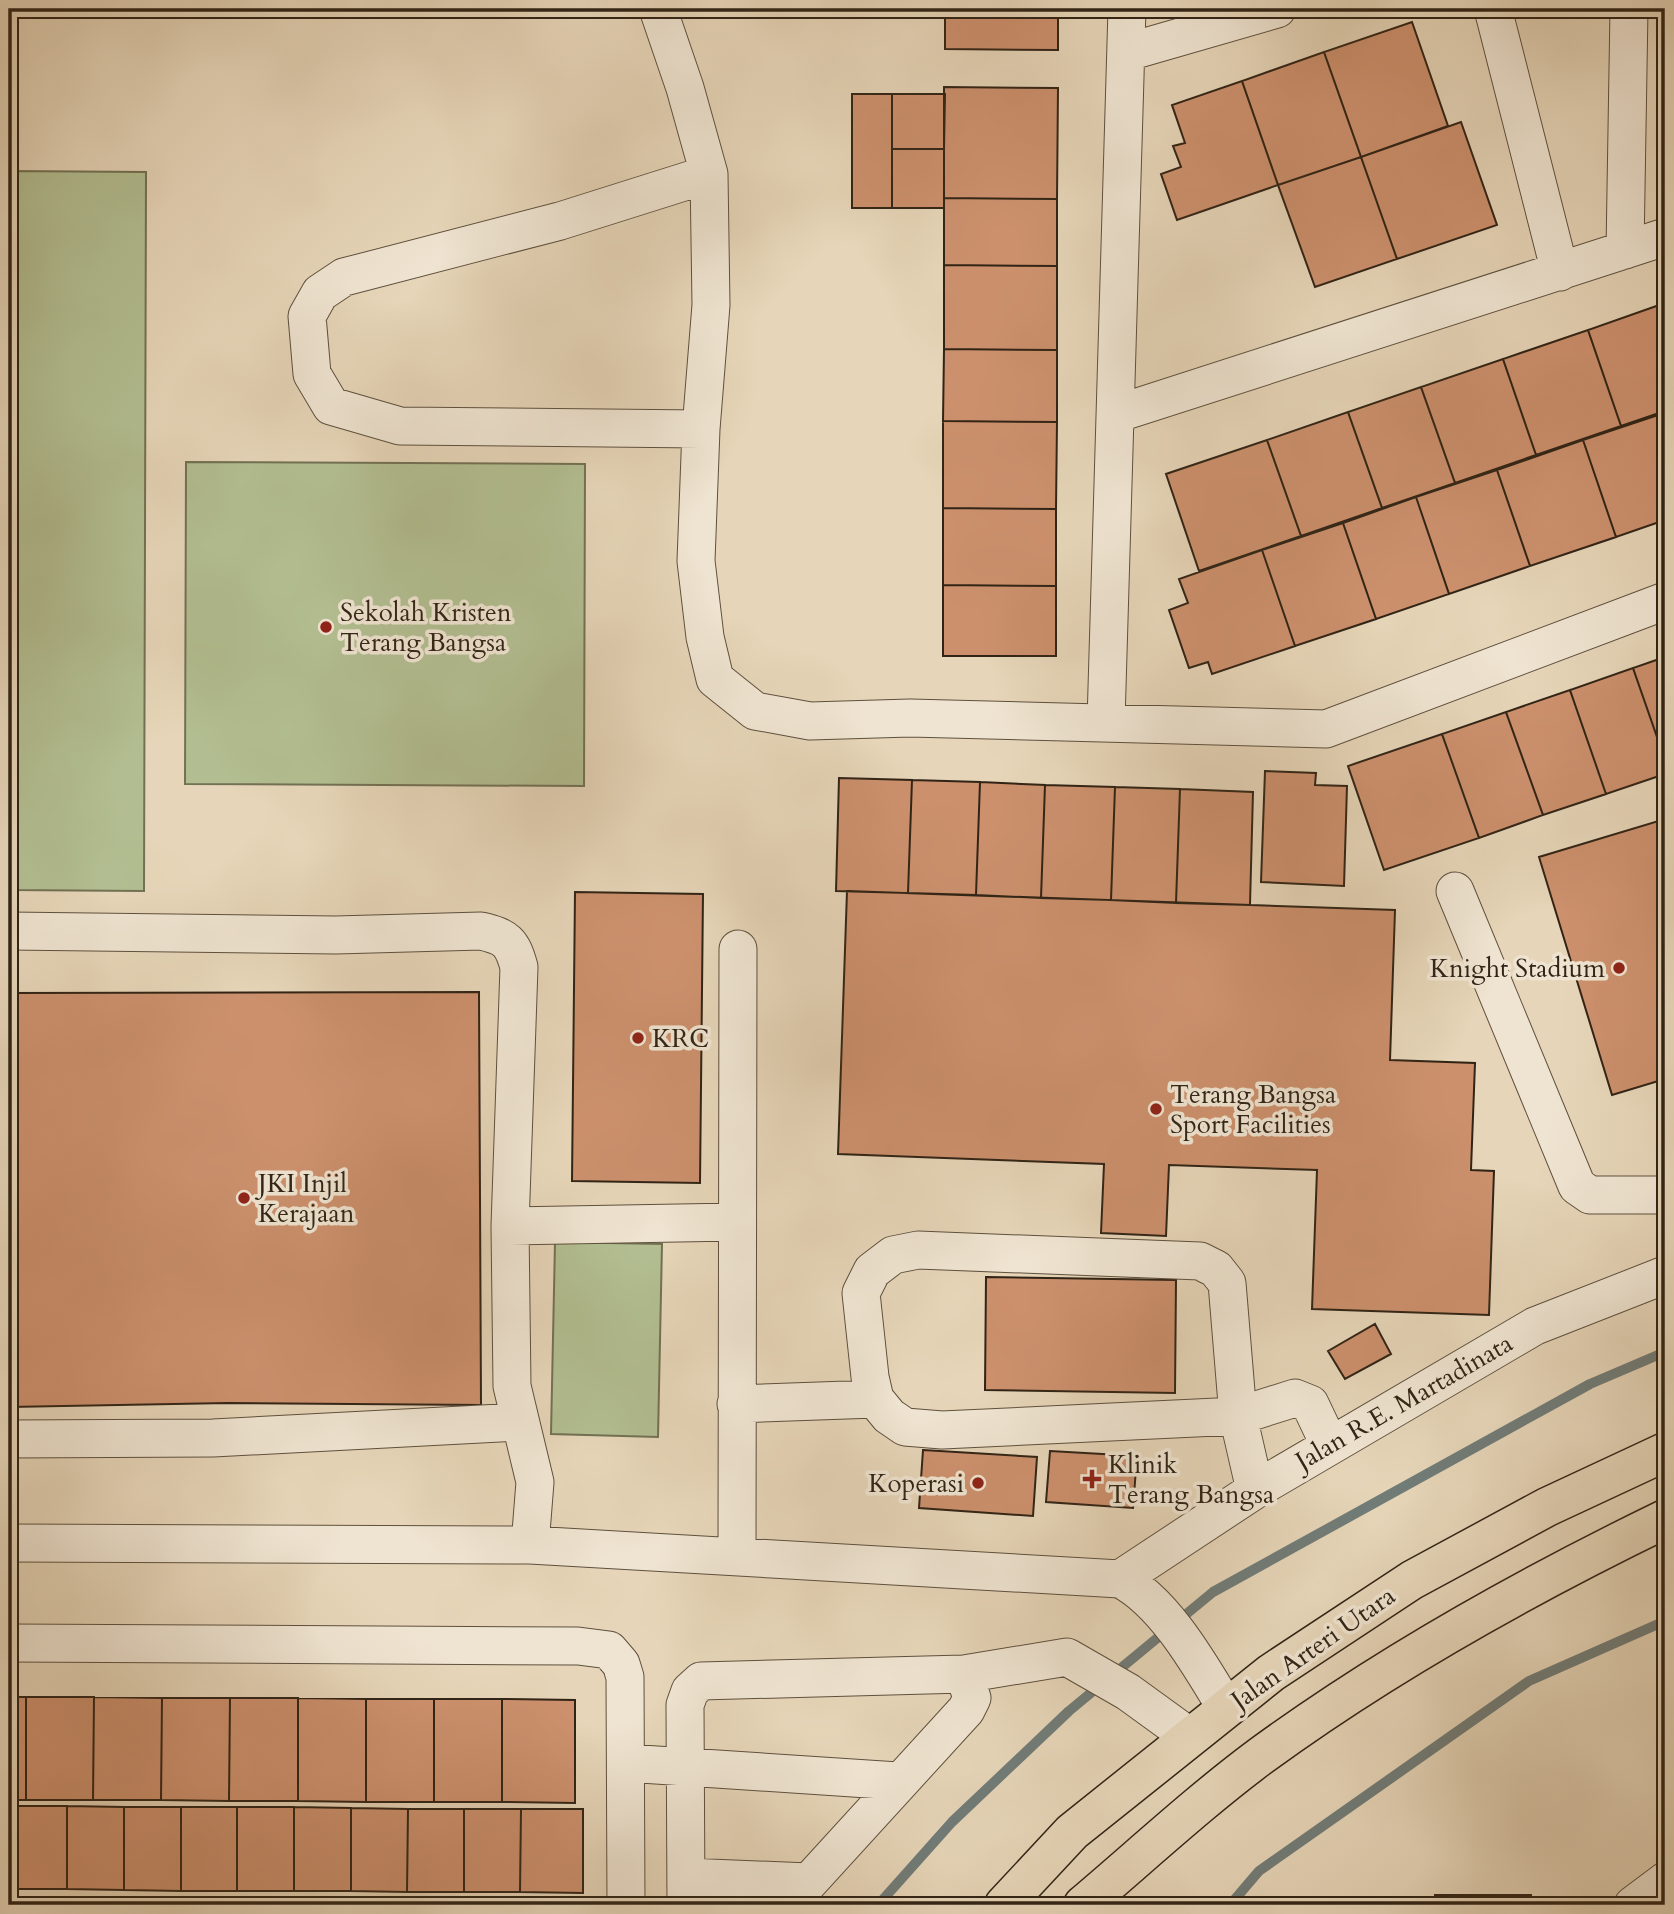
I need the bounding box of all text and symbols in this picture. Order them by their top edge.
place label: Sekolah Kristen Terang Bangsa [340,595,512,660]
marker: Sekolah Kristen Terang Bangsa [318,619,334,635]
place label: Knight Stadium [1430,951,1605,986]
marker: Knight Stadium [1611,960,1627,976]
place label: KRC [652,1021,709,1056]
marker: KRC [630,1030,646,1046]
place label: Terang Bangsa Sport Facilities [1170,1077,1336,1142]
marker: Terang Bangsa Sport Facilities [1148,1101,1164,1117]
place label: JKI Injil Kerajaan [254,1166,355,1231]
marker: JKI Injil Kerajaan [236,1190,252,1206]
street label: Jalan R.E. Martadinata [1286,1326,1519,1480]
place label: Klinik Terang Bangsa [1108,1447,1274,1512]
place label: Koperasi [868,1466,964,1501]
marker: Klinik Terang Bangsa [1082,1469,1102,1489]
marker: Koperasi [970,1475,986,1491]
street label: Jalan Arteri Utara [1221,1578,1402,1720]

